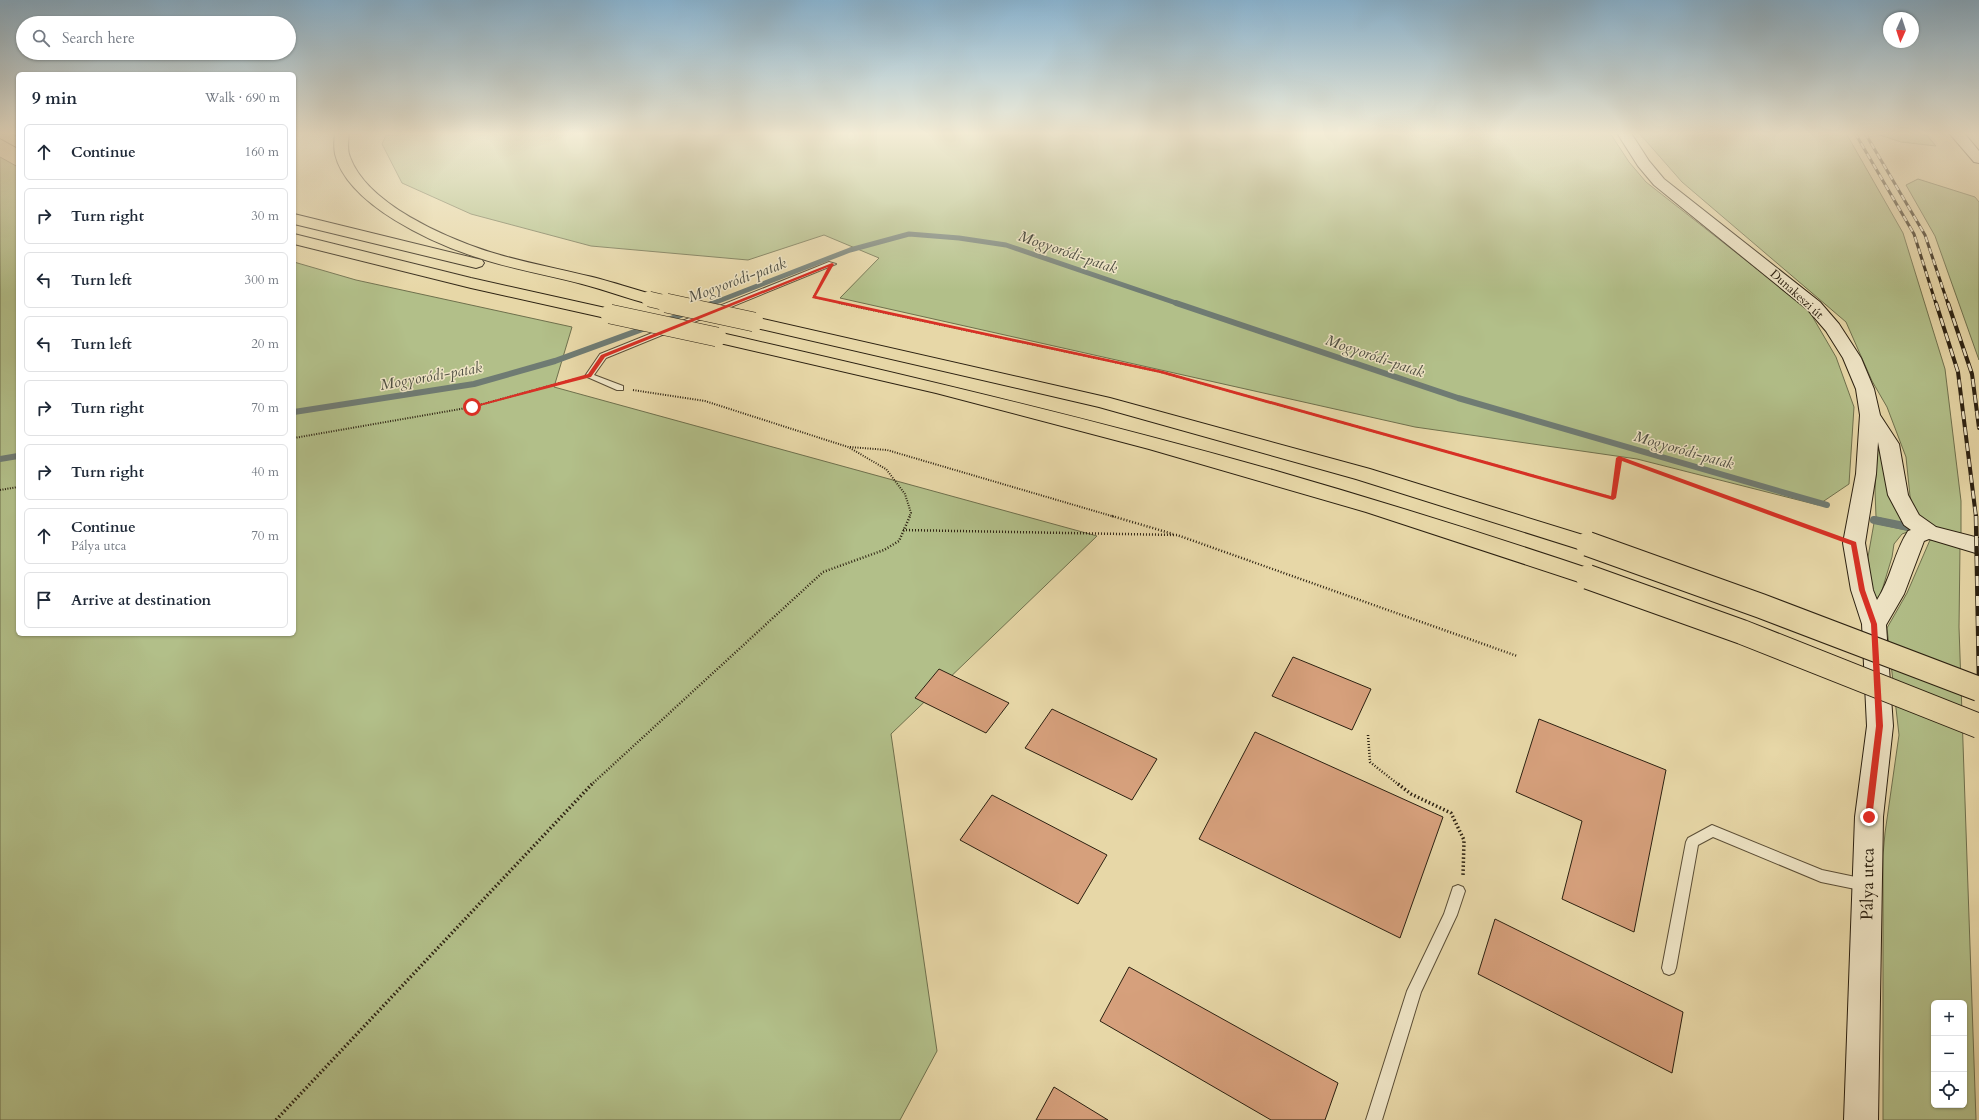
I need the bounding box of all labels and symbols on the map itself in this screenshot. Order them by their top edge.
north arrow [1883,12,1919,48]
water label: Mogyoródi-patak [1016,226,1121,278]
water label: Mogyoródi-patak [685,253,789,307]
street label: Dunakeszi út [1767,266,1827,322]
water label: Mogyoródi-patak [1323,330,1428,382]
water label: Mogyoródi-patak [378,357,484,395]
route start [463,398,481,416]
water label: Mogyoródi-patak [1632,426,1737,474]
route end [1860,808,1878,826]
street label: Pálya utca [1855,847,1880,920]

